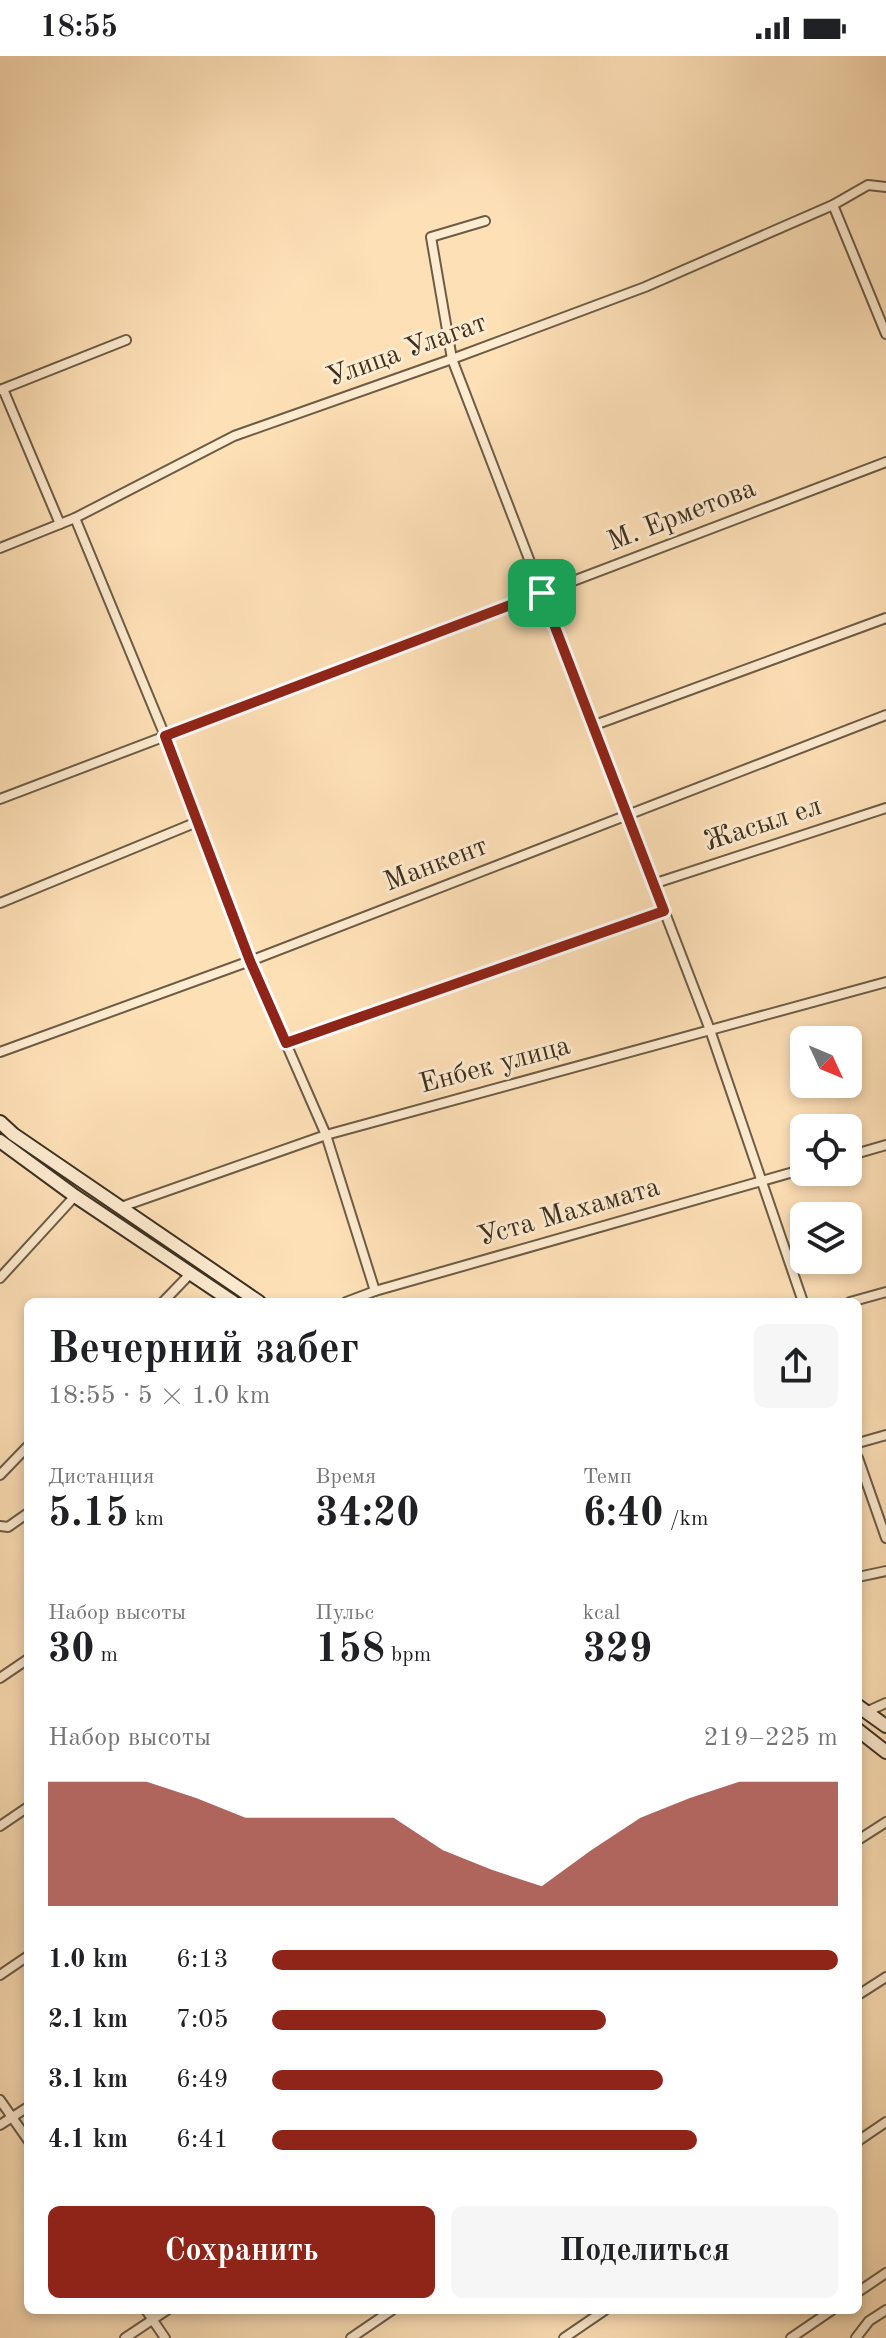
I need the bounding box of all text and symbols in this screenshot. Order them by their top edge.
text: 18:55 [40,13,118,43]
street label: Улица Улагат [323,309,491,393]
street label: М. Ерметова [604,475,760,557]
pin [508,559,576,627]
icon: arrive [520,571,564,615]
street label: Жасыл ел [701,793,825,857]
street label: Манкент [381,833,491,897]
north arrow [790,1026,862,1098]
map controls [790,1026,862,1274]
street label: Енбек улица [417,1032,574,1100]
button: locate [790,1114,862,1186]
street label: Уста Махамата [475,1174,663,1252]
button: layers [790,1202,862,1274]
button: share [754,1324,838,1408]
text: Вечерний забег [48,1328,359,1372]
text: 18:55 · 5 × 1.0 km [48,1383,270,1409]
text: Дистанция [48,1466,154,1488]
text: Время [315,1466,376,1488]
text: Темп [583,1466,632,1488]
text: 5.15 [48,1495,129,1535]
text: 34:20 [315,1495,419,1535]
text: 6:40 [583,1495,663,1535]
text: km [129,1508,164,1530]
text: /km [663,1508,708,1530]
text: Набор высоты [48,1602,186,1624]
text: Пульс [315,1602,374,1624]
text: kcal [583,1602,621,1624]
text: 30 [48,1631,94,1671]
text: 158 [315,1631,385,1671]
text: 329 [583,1631,652,1671]
text: m [94,1644,118,1666]
text: bpm [385,1644,431,1666]
text: Набор высоты [48,1725,211,1751]
text: 219–225 m [703,1725,838,1751]
text: 1.0 km [48,1947,128,1973]
text: 6:13 [176,1947,229,1973]
text: 2.1 km [48,2007,128,2033]
text: 7:05 [176,2007,229,2033]
text: 3.1 km [48,2067,128,2093]
text: 6:49 [176,2067,229,2093]
text: 4.1 km [48,2127,128,2153]
text: 6:41 [176,2127,229,2153]
button: Сохранить [48,2206,435,2298]
button: Поделиться [451,2206,838,2298]

